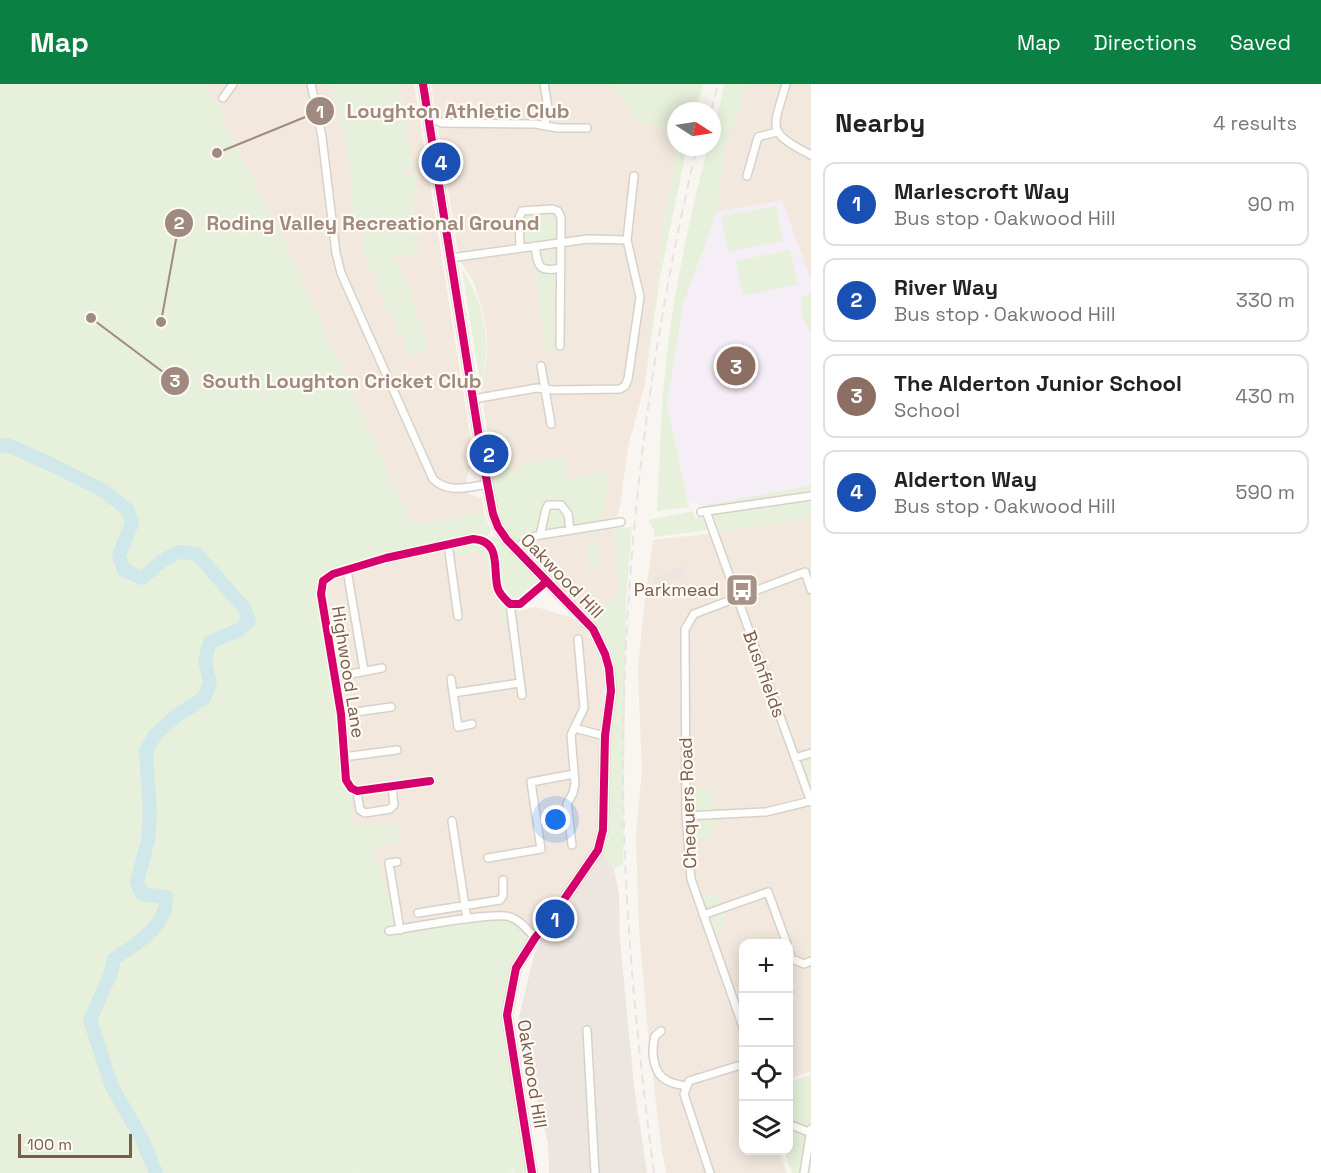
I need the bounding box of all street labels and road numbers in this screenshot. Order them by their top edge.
street label: Oakwood Hill [516,528,609,623]
street label: Highwood Lane [327,604,370,740]
street label: Bushfields [738,627,791,721]
street label: Chequers Road [674,737,701,869]
street label: Oakwood Hill [513,1018,552,1130]

